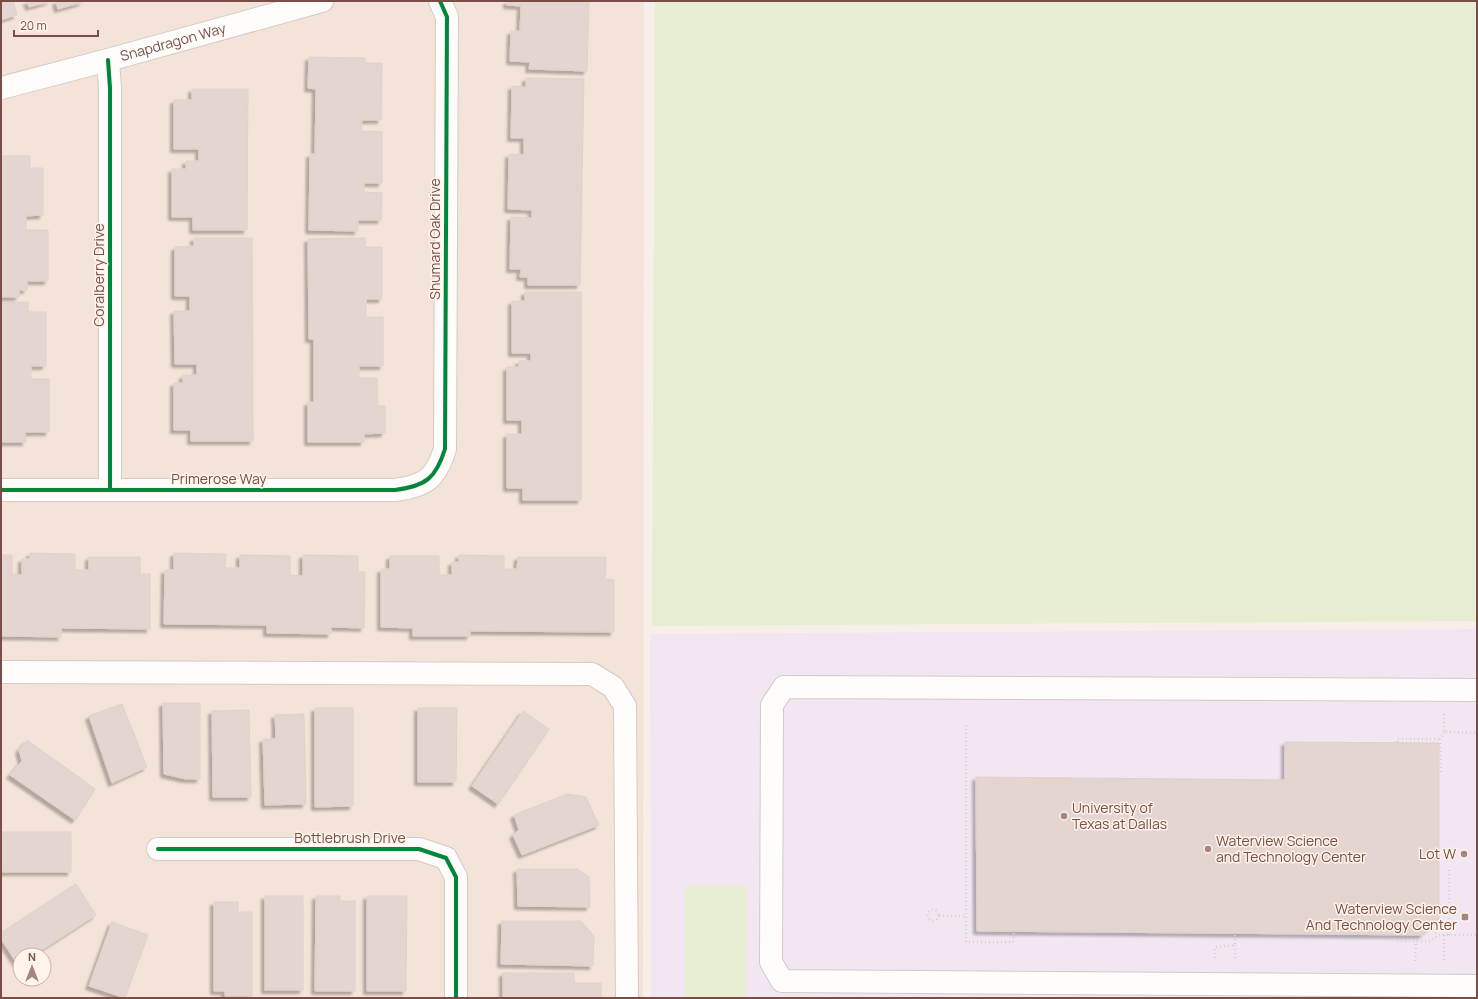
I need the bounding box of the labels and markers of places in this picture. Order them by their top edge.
place label: University of Texas at Dallas [1072,798,1167,833]
marker: University of Texas at Dallas [1059,811,1069,821]
place label: Waterview Science and Technology Center [1216,831,1366,866]
marker: Waterview Science and Technology Center [1203,844,1213,854]
place label: Lot W [1419,844,1456,863]
marker: Lot W [1459,849,1469,859]
place label: Waterview Science And Technology Center [1306,899,1457,934]
marker: Waterview Science And Technology Center [1460,912,1470,922]

